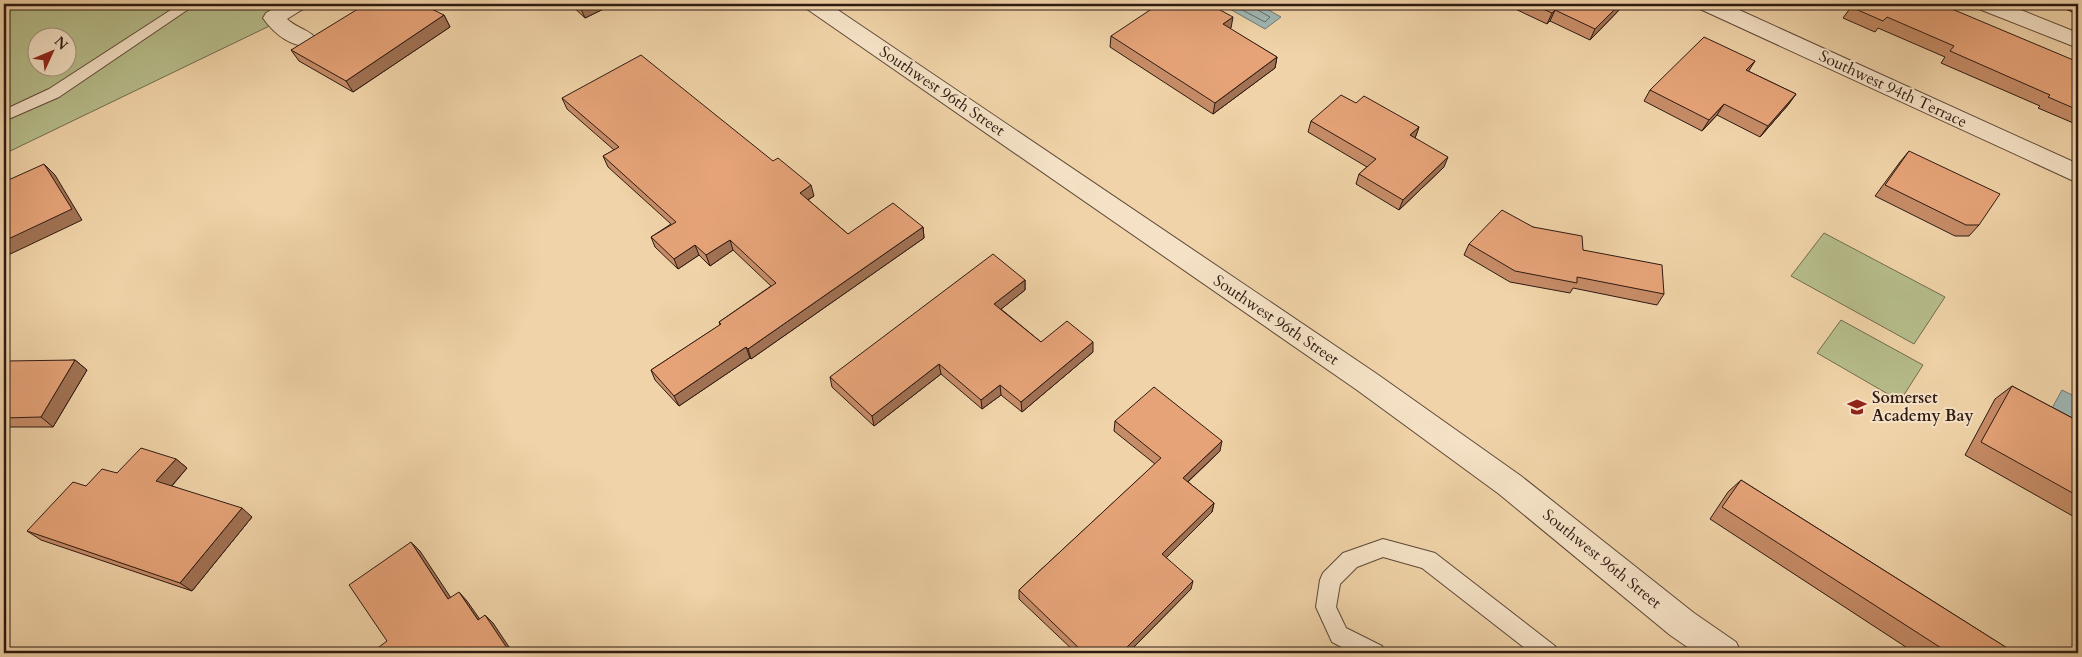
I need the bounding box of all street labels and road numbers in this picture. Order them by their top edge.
street label: Southwest 96th Street [875,41,1009,141]
street label: Southwest 94th Terrace [1816,45,1970,133]
street label: Southwest 96th Street [1209,270,1343,370]
street label: Southwest 96th Street [1538,504,1666,614]

